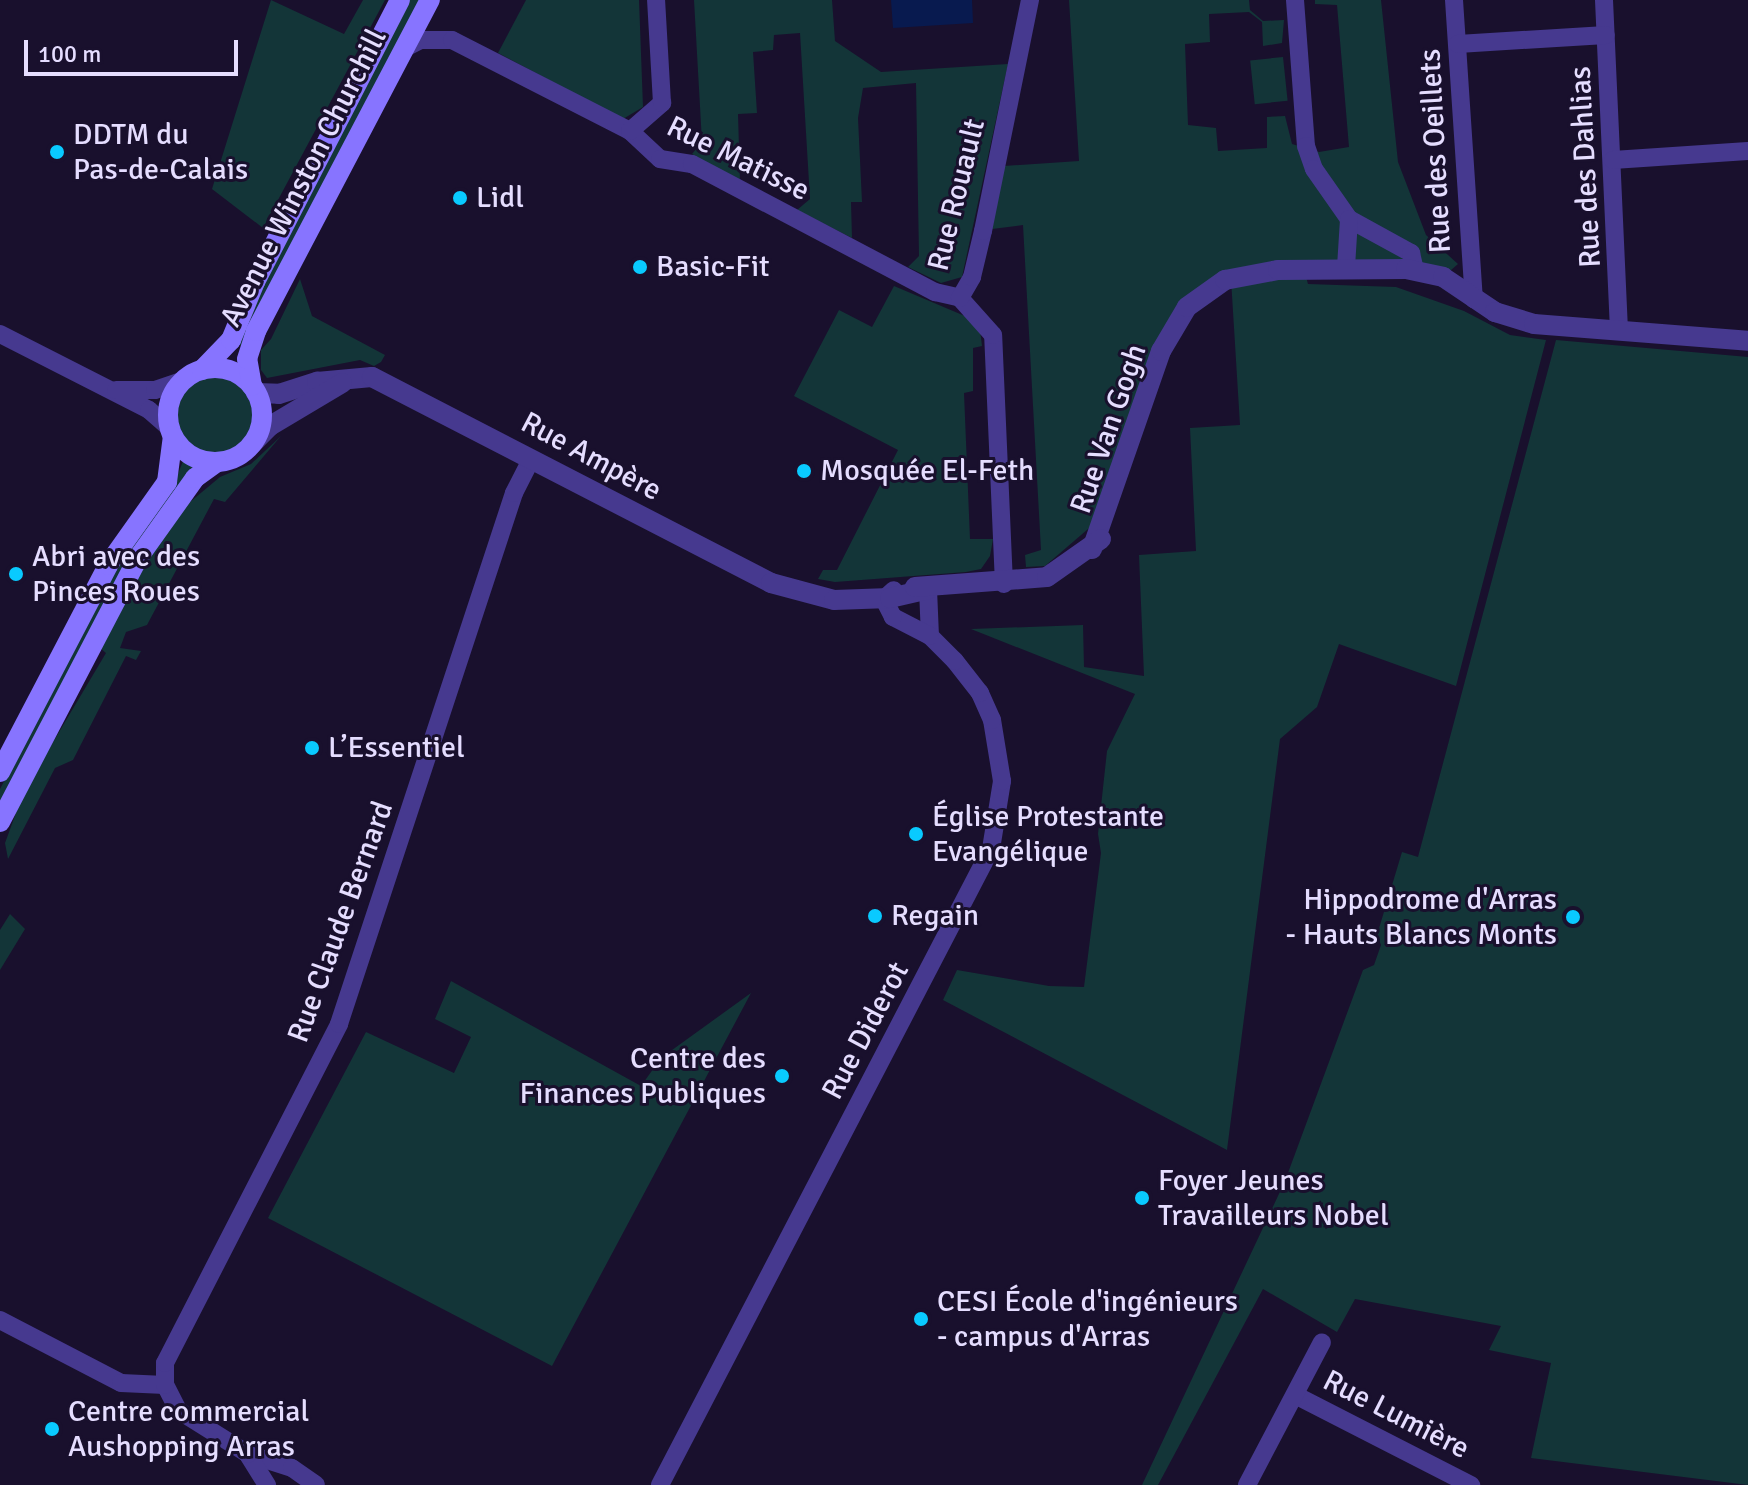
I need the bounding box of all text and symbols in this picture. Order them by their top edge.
street label: Avenue Winston Churchill [213,23,395,333]
scale bar [28,24,242,74]
text: 100 m [38,39,101,69]
street label: Rue des Oeillets [1413,48,1459,254]
street label: Rue des Dahlias [1563,65,1609,269]
street label: Rue Matisse [661,109,815,209]
street label: Rue Rouault [921,115,993,275]
place label: DDTM du Pas-de-Calais [73,117,248,188]
marker: DDTM du Pas-de-Calais [48,143,66,161]
place label: Lidl [476,180,524,216]
marker: Lidl [451,189,469,207]
place label: Basic-Fit [656,249,769,285]
marker: Basic-Fit [631,258,649,276]
street label: Rue Van Gogh [1063,340,1155,518]
street label: Rue Ampère [515,405,667,509]
place label: Mosquée El-Feth [820,453,1034,489]
marker: Mosquée El-Feth [795,462,813,480]
place label: Abri avec des Pinces Roues [32,539,200,610]
marker: Abri avec des Pinces Roues [7,565,25,583]
place label: L’Essentiel [328,730,465,766]
marker: L’Essentiel [303,739,321,757]
street label: Rue Claude Bernard [281,797,401,1047]
place label: Église Protestante Evangélique [932,799,1164,870]
marker: Église Protestante Evangélique [907,825,925,843]
place label: Hippodrome d'Arras - Hauts Blancs Monts [1286,882,1557,952]
place label: Regain [891,898,979,934]
marker: Regain [866,907,884,925]
marker: Hippodrome d'Arras - Hauts Blancs Monts [1564,908,1582,926]
street label: Rue Diderot [815,956,917,1106]
place label: Centre des Finances Publiques [520,1041,766,1112]
marker: Centre des Finances Publiques [773,1067,791,1085]
place label: Foyer Jeunes Travailleurs Nobel [1158,1163,1389,1234]
marker: Foyer Jeunes Travailleurs Nobel [1133,1189,1151,1207]
place label: CESI École d'ingénieurs - campus d'Arras [937,1284,1238,1354]
marker: CESI École d'ingénieurs - campus d'Arras [912,1310,930,1328]
street label: Rue Lumière [1317,1363,1475,1467]
place label: Centre commercial Aushopping Arras [68,1394,309,1464]
marker: Centre commercial Aushopping Arras [43,1420,61,1438]

